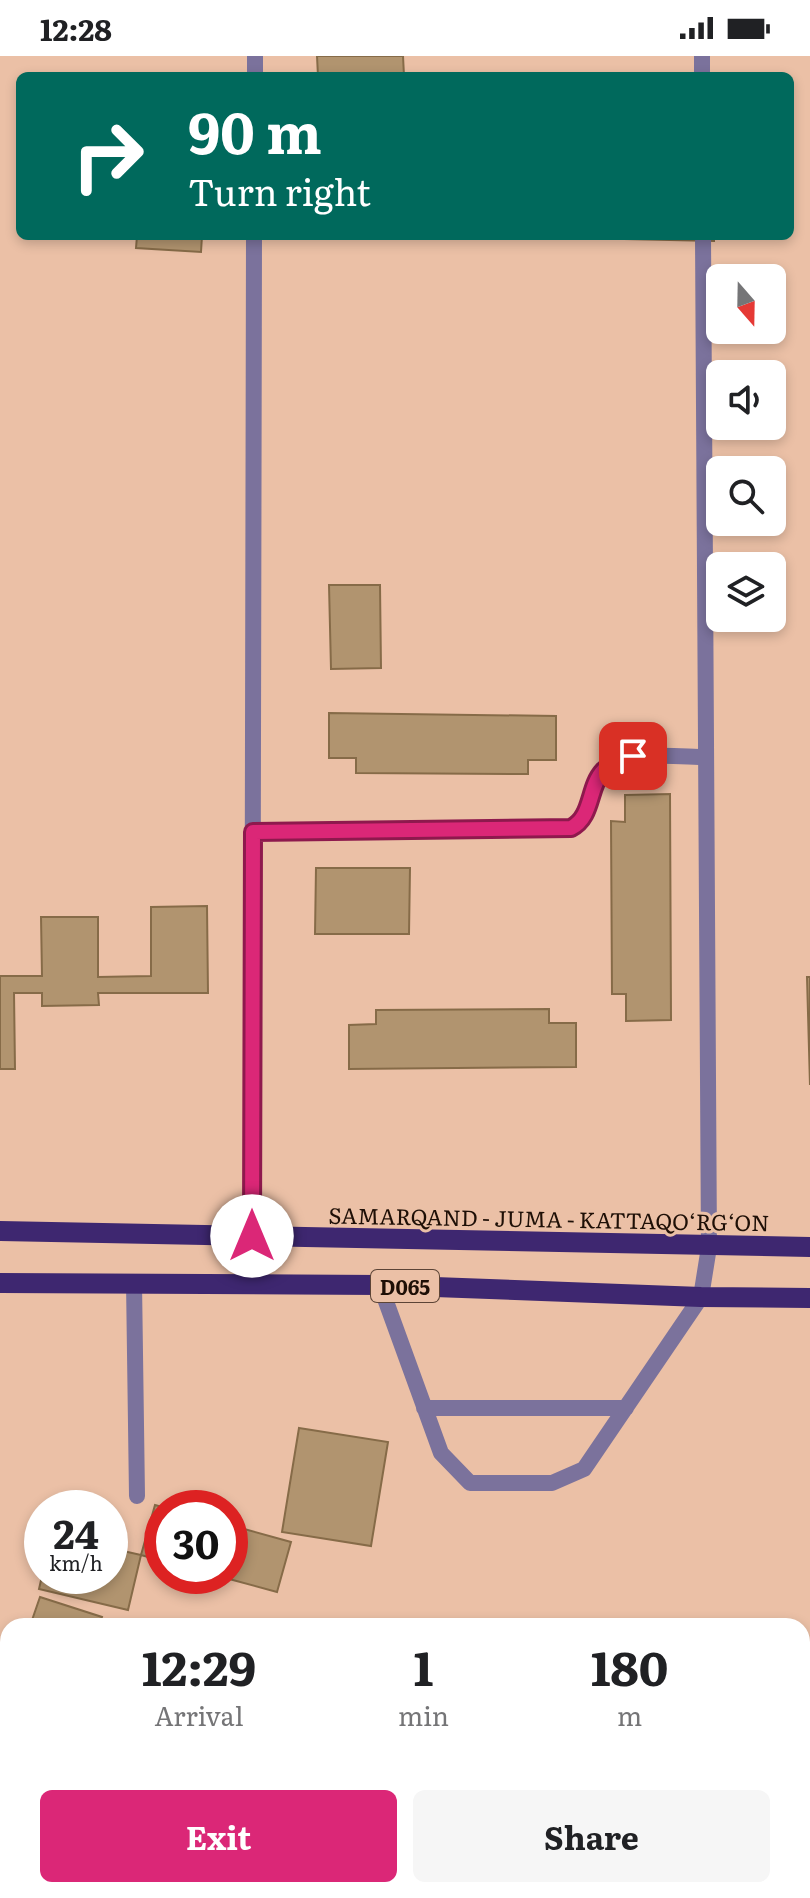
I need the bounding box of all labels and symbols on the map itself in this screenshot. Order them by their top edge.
north arrow [706,264,786,344]
pin [599,722,667,790]
position arrow [210,1194,294,1278]
street label: SAMARQAND - JUMA - KATTAQO‘RG‘ON [328,1198,770,1238]
road number: D065 [371,1270,439,1302]
speed limit sign: 30 [144,1490,248,1594]

